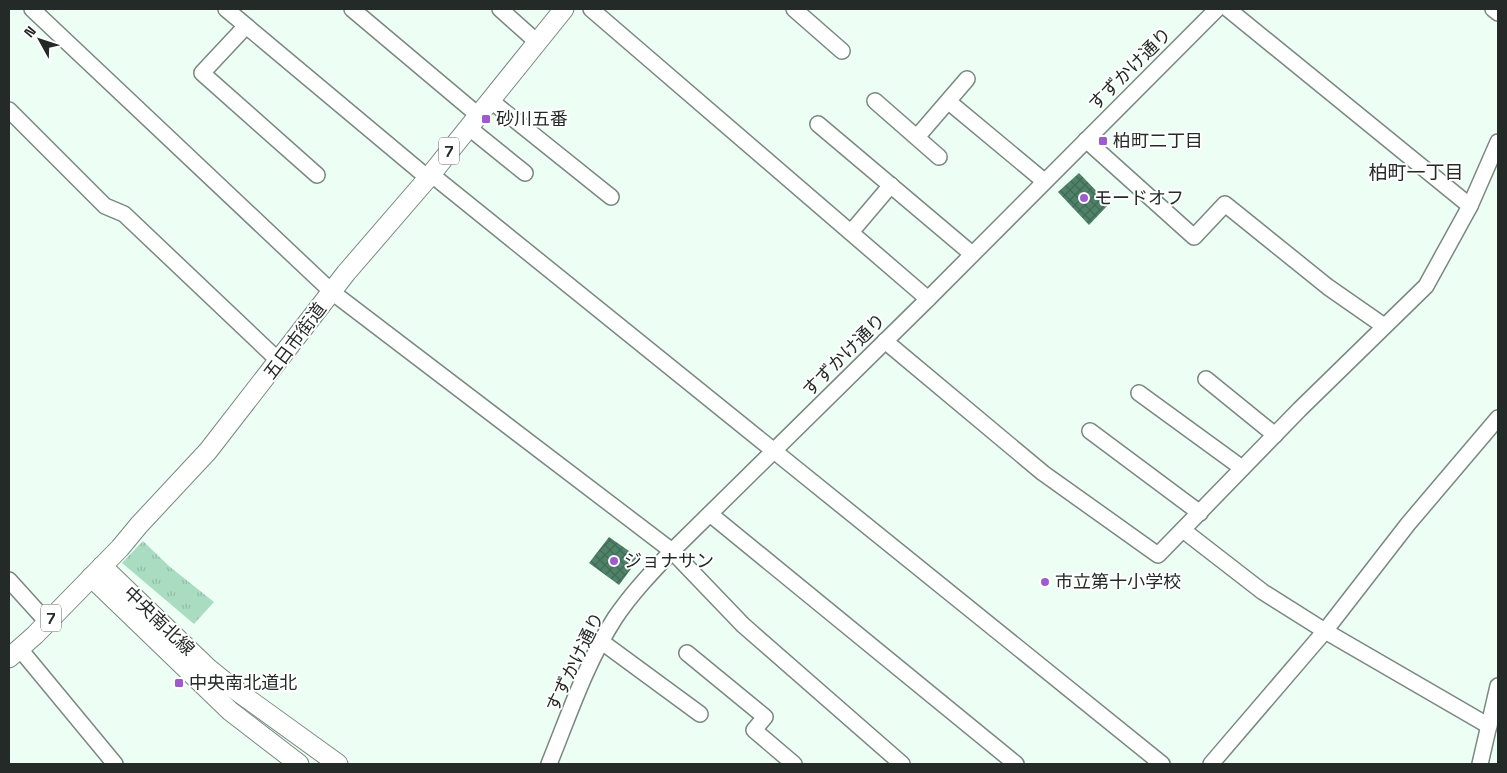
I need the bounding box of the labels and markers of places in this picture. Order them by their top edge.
place label: 砂川五番 [496,107,568,130]
marker: 砂川五番 [480,113,492,125]
place label: 柏町二丁目 [1113,129,1203,152]
marker: 柏町二丁目 [1097,135,1109,147]
place label: モードオフ [1094,186,1184,209]
marker: モードオフ [1078,192,1090,204]
place label: ジョナサン [624,549,714,572]
marker: ジョナサン [608,555,620,567]
place label: 市立第十小学校 [1055,570,1181,593]
marker: 市立第十小学校 [1039,576,1051,588]
place label: 中央南北道北 [189,671,297,694]
marker: 中央南北道北 [173,677,185,689]

